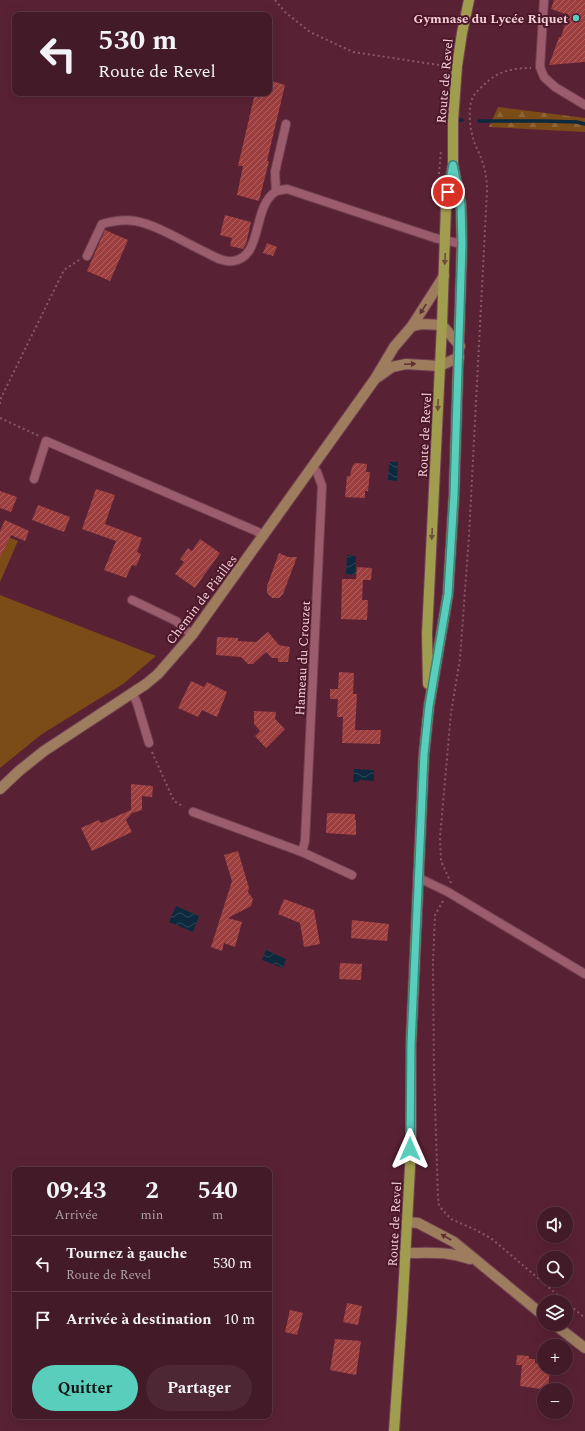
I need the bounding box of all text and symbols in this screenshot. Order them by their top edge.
place label: Gymnase du Lycée Riquet [414,9,568,29]
marker: Gymnase du Lycée Riquet [571,13,581,23]
text: 530 m [98,19,177,62]
icon: left [32,28,84,80]
street label: Route de Revel [431,38,459,124]
text: Route de Revel [98,58,216,85]
pin [431,175,465,209]
icon: arrive [437,181,459,203]
one-way arrow [441,253,448,265]
one-way arrow [419,303,426,315]
one-way arrow [404,361,417,367]
street label: Route de Revel [413,392,437,478]
one-way arrow [435,399,442,411]
one-way arrow [428,528,435,540]
street label: Chemin de Piailles [161,550,242,649]
street label: Hameau du Crouzet [290,600,316,716]
position arrow [389,1128,431,1170]
text: 09:43 [46,1173,106,1209]
text: 2 [145,1173,159,1209]
text: 540 [197,1173,238,1209]
street label: Route de Revel [383,1181,407,1267]
text: Arrivée [55,1205,98,1225]
text: min [141,1205,163,1225]
text: m [212,1205,223,1225]
map controls [537,1207,573,1419]
button: sound [537,1207,573,1243]
one-way arrow [440,1234,452,1241]
text: Tournez à gauche [66,1242,187,1265]
button: search [537,1251,573,1287]
text: 530 m [213,1252,252,1275]
icon: left [32,1253,54,1275]
text: Route de Revel [66,1265,151,1285]
button: layers [537,1295,573,1331]
text: Arrivée à destination [66,1308,212,1331]
text: 10 m [224,1308,255,1331]
icon: arrive [32,1309,54,1331]
button: + [537,1339,573,1375]
button: Quitter [32,1365,138,1411]
button: Partager [146,1365,252,1411]
button: − [537,1383,573,1419]

